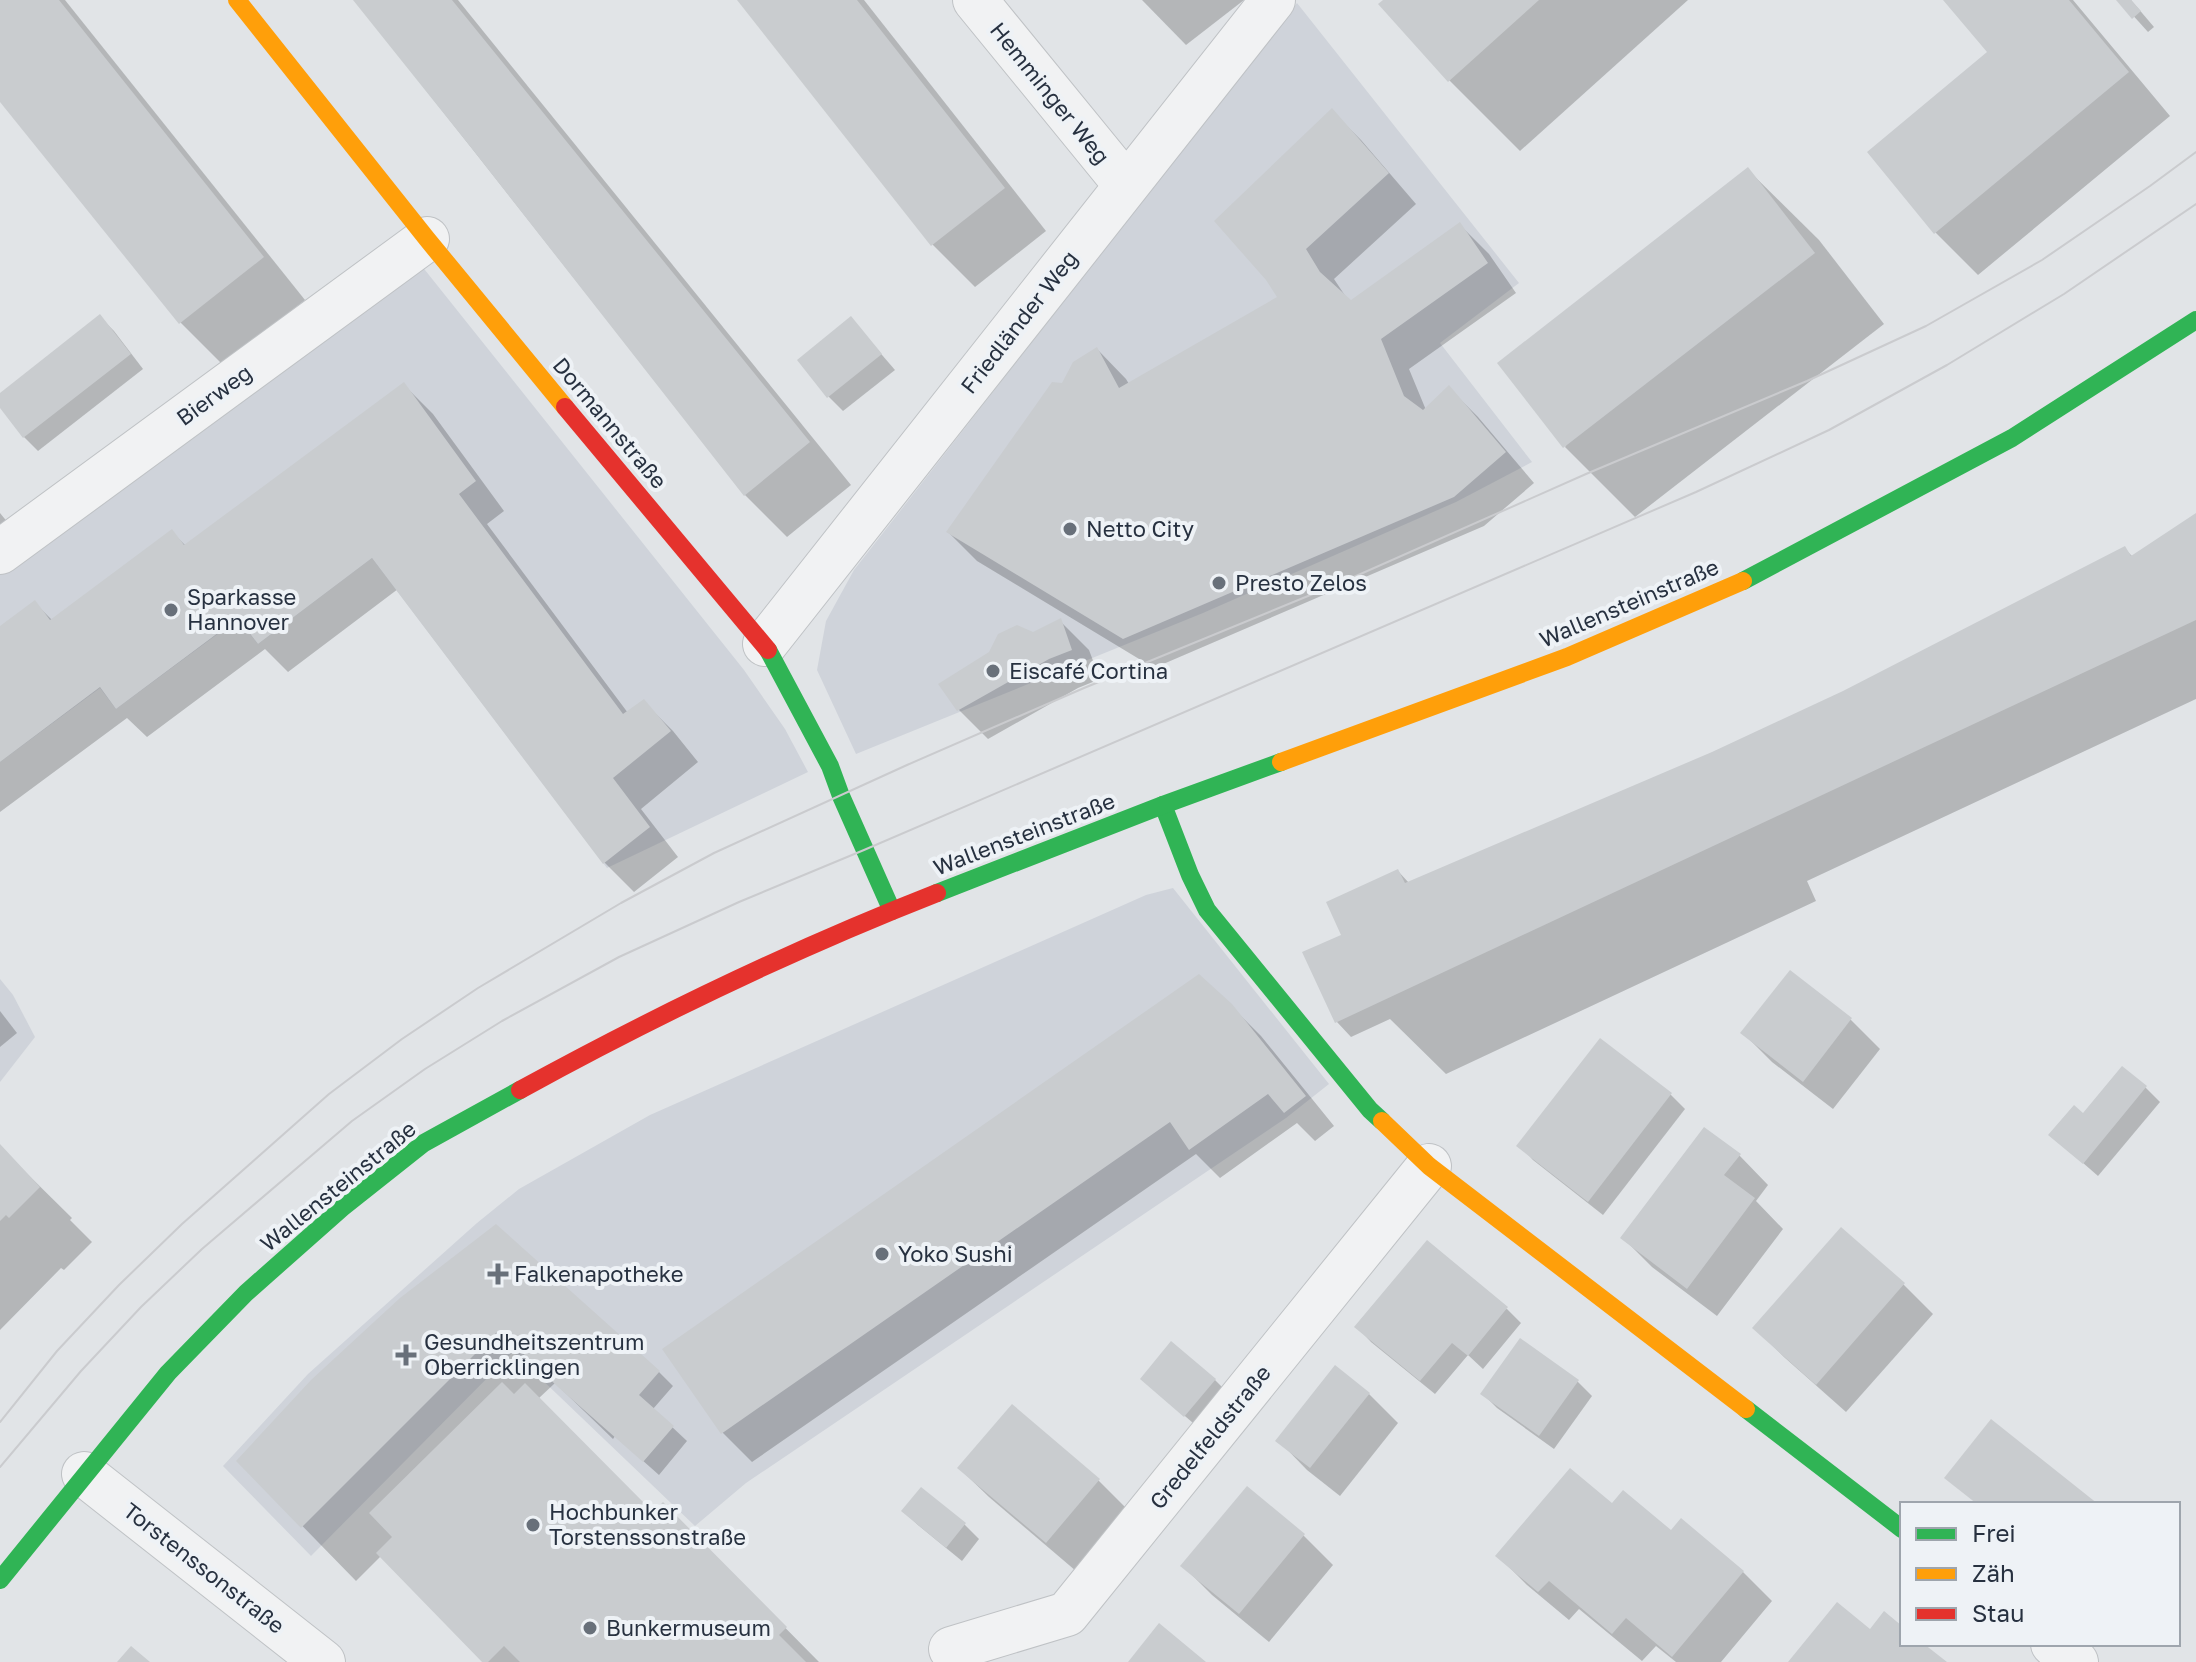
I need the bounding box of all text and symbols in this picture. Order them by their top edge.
street label: Hemminger Weg [985,16,1116,169]
street label: Friedländer Weg [954,245,1083,398]
street label: Dormannstraße [548,352,673,494]
street label: Bierweg [171,358,257,431]
place label: Netto City [1086,515,1194,542]
marker: Netto City [1061,520,1079,538]
street label: Wallensteinstraße [1535,553,1723,653]
place label: Presto Zelos [1235,569,1367,596]
marker: Presto Zelos [1210,574,1228,592]
place label: Sparkasse Hannover [187,583,296,635]
marker: Sparkasse Hannover [162,601,180,619]
place label: Eiscafé Cortina [1009,657,1168,684]
marker: Eiscafé Cortina [984,662,1002,680]
street label: Wallensteinstraße [929,786,1118,881]
street label: Wallensteinstraße [254,1115,421,1257]
place label: Yoko Sushi [898,1240,1013,1267]
marker: Yoko Sushi [873,1245,891,1263]
place label: Falkenapotheke [514,1260,683,1287]
marker: Falkenapotheke [489,1265,507,1283]
place label: Gesundheitszentrum Oberricklingen [424,1328,644,1380]
marker: Gesundheitszentrum Oberricklingen [395,1344,417,1366]
street label: Gredelfeldstraße [1143,1359,1276,1514]
street label: Torstenssonstraße [118,1496,290,1639]
place label: Hochbunker Torstenssonstraße [549,1498,746,1550]
legend [1900,1502,2180,1646]
marker: Hochbunker Torstenssonstraße [524,1516,542,1534]
text: Frei [1972,1518,2016,1547]
text: Zäh [1972,1558,2015,1587]
text: Stau [1972,1598,2025,1627]
place label: Bunkermuseum [606,1614,771,1641]
marker: Bunkermuseum [581,1619,599,1637]

